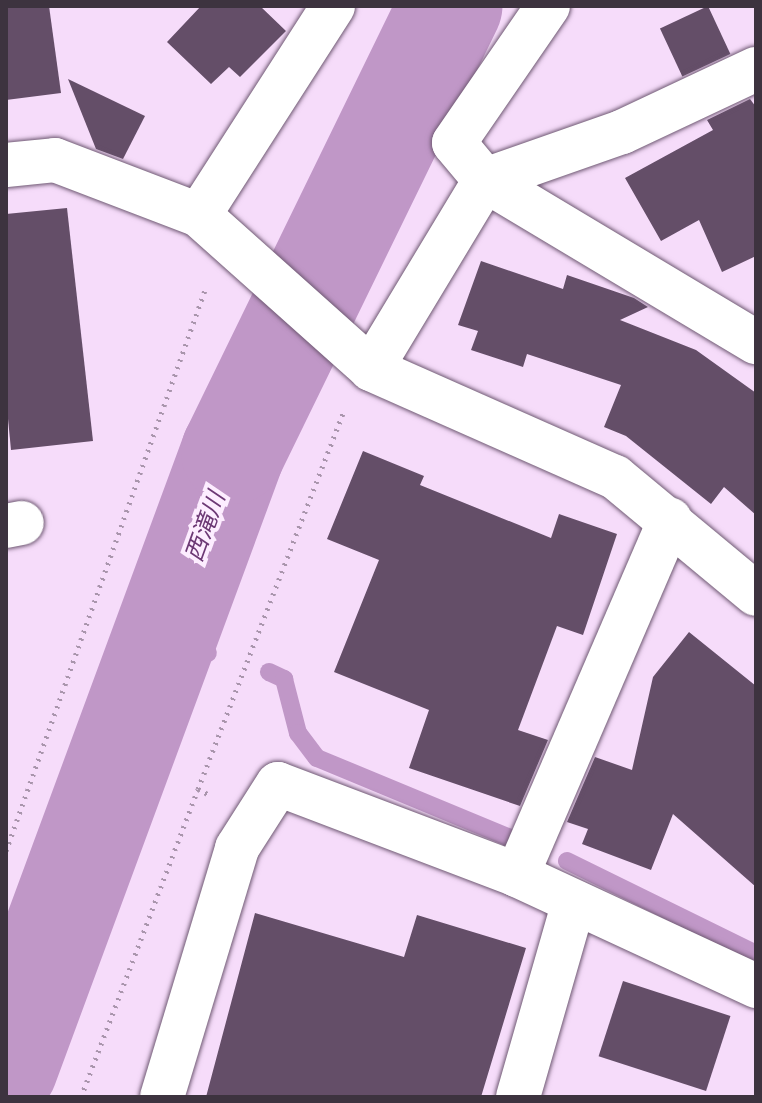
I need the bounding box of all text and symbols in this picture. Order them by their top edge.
water label: 西滝川 [180,488,232,566]

